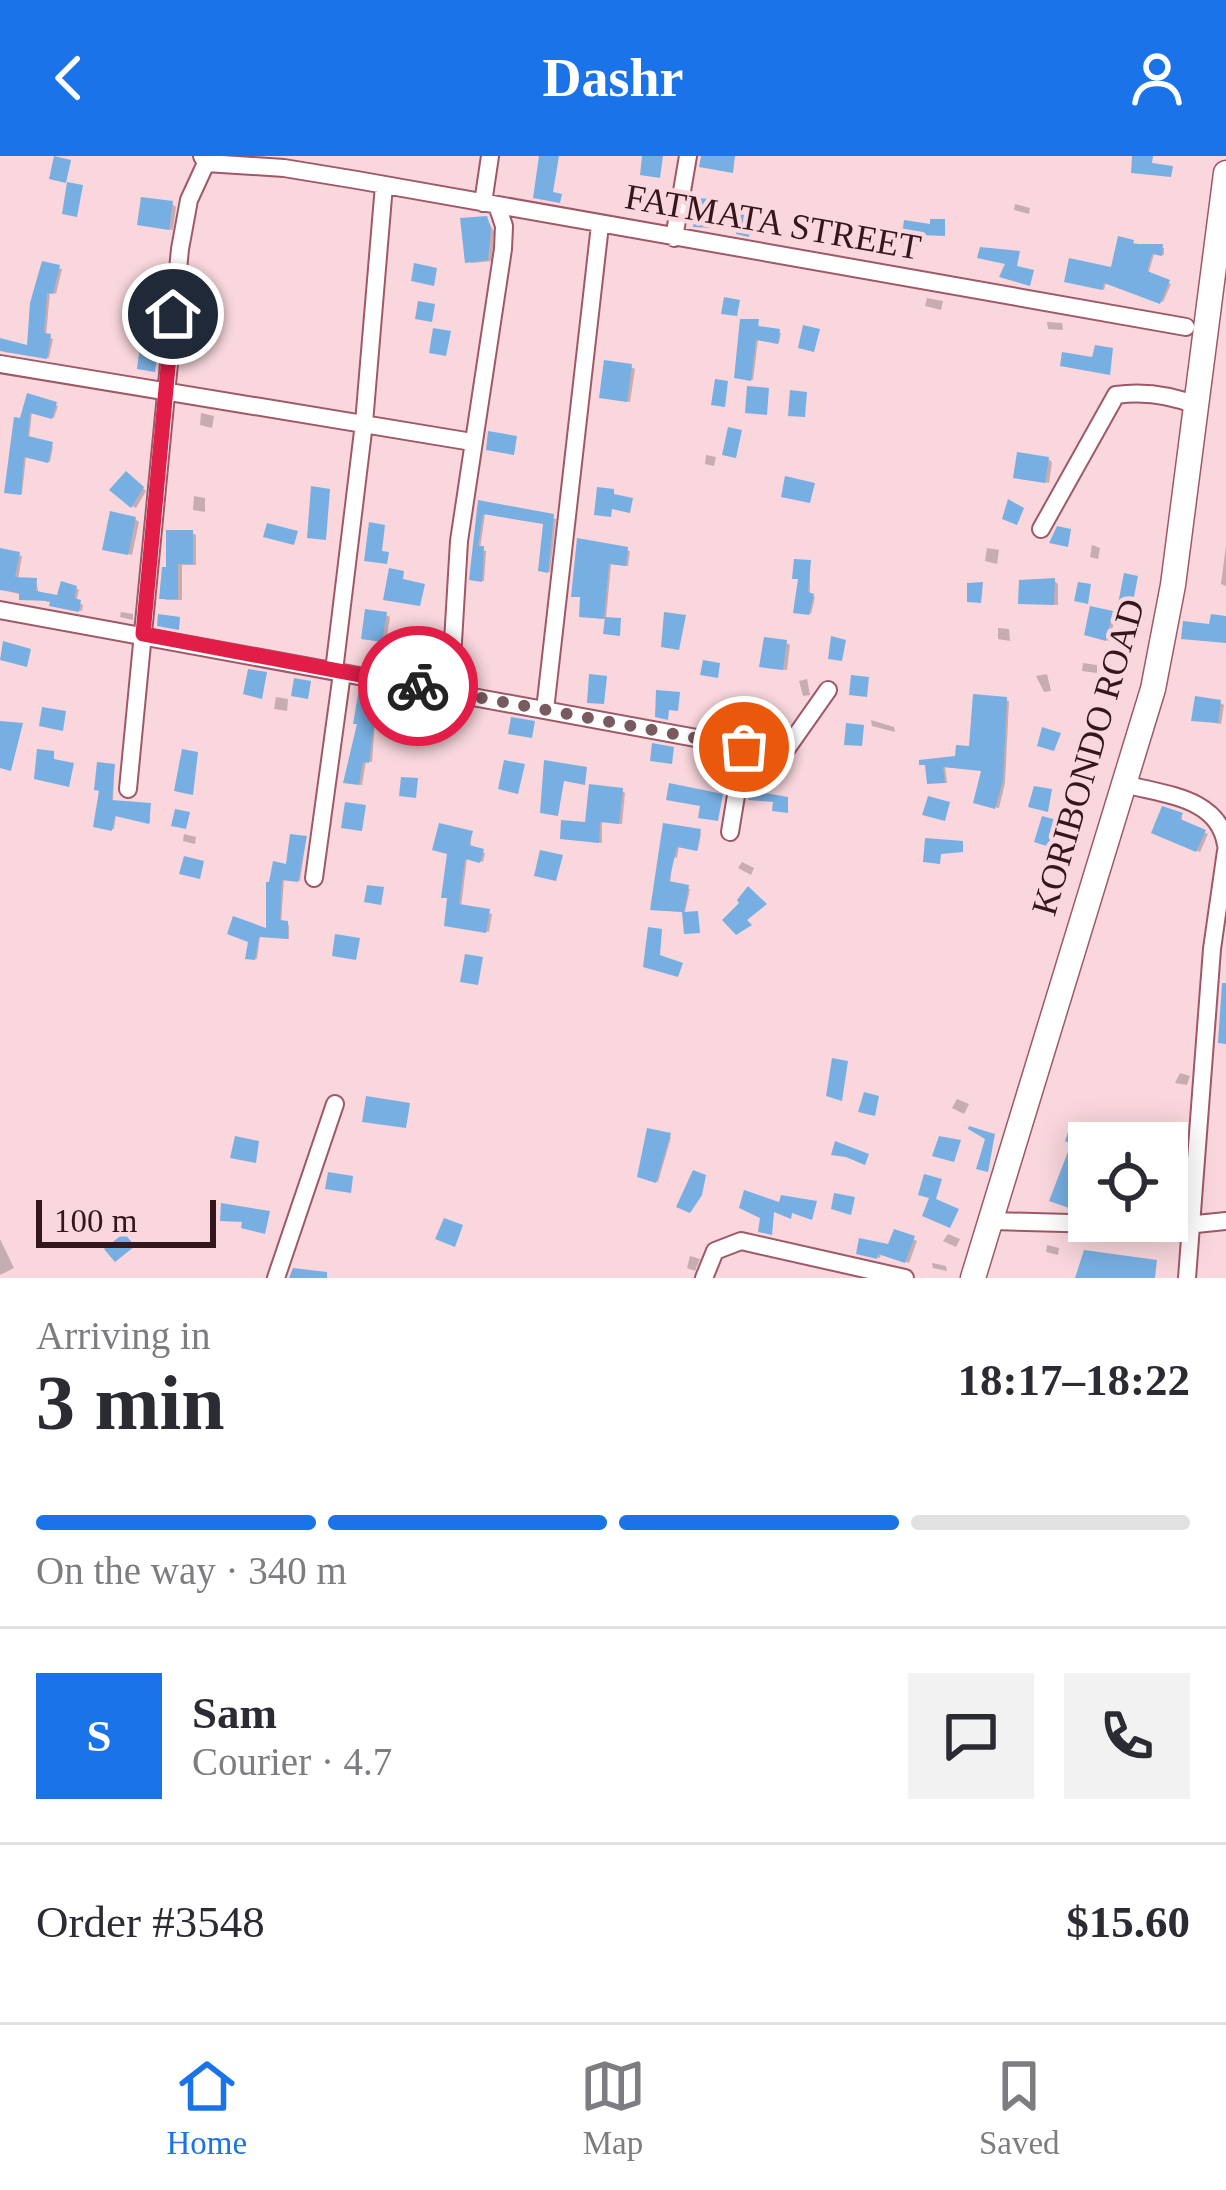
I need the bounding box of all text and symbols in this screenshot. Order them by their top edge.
icon: back [36,45,102,111]
icon: person [1124,45,1190,111]
text: Dashr [542,48,684,108]
street label: FATMATA STREET [622,176,924,268]
pin [122,263,224,365]
icon: home [140,281,206,347]
street label: KORIBONDO ROAD [1024,594,1152,920]
courier [358,626,478,746]
icon: bike [385,653,451,719]
pin [693,696,795,798]
icon: bag [711,714,777,780]
map controls [1068,1122,1188,1242]
button: locate [1068,1122,1188,1242]
scale bar [36,1194,216,1247]
text: 100 m [54,1203,137,1239]
text: Arriving in [36,1314,210,1357]
text: 18:17–18:22 [958,1355,1190,1405]
text: 3 min [36,1359,225,1446]
text: On the way · 340 m [36,1549,347,1592]
button: chat [908,1673,1034,1799]
button: phone [1064,1673,1190,1799]
text: Sam [192,1688,277,1738]
text: S [86,1711,112,1761]
text: Courier · 4.7 [192,1740,392,1783]
text: Order #3548 [36,1897,265,1947]
text: $15.60 [1066,1897,1190,1947]
tab: Home [166,2053,247,2162]
tab: Map [580,2053,646,2162]
tab: Saved [979,2053,1060,2162]

